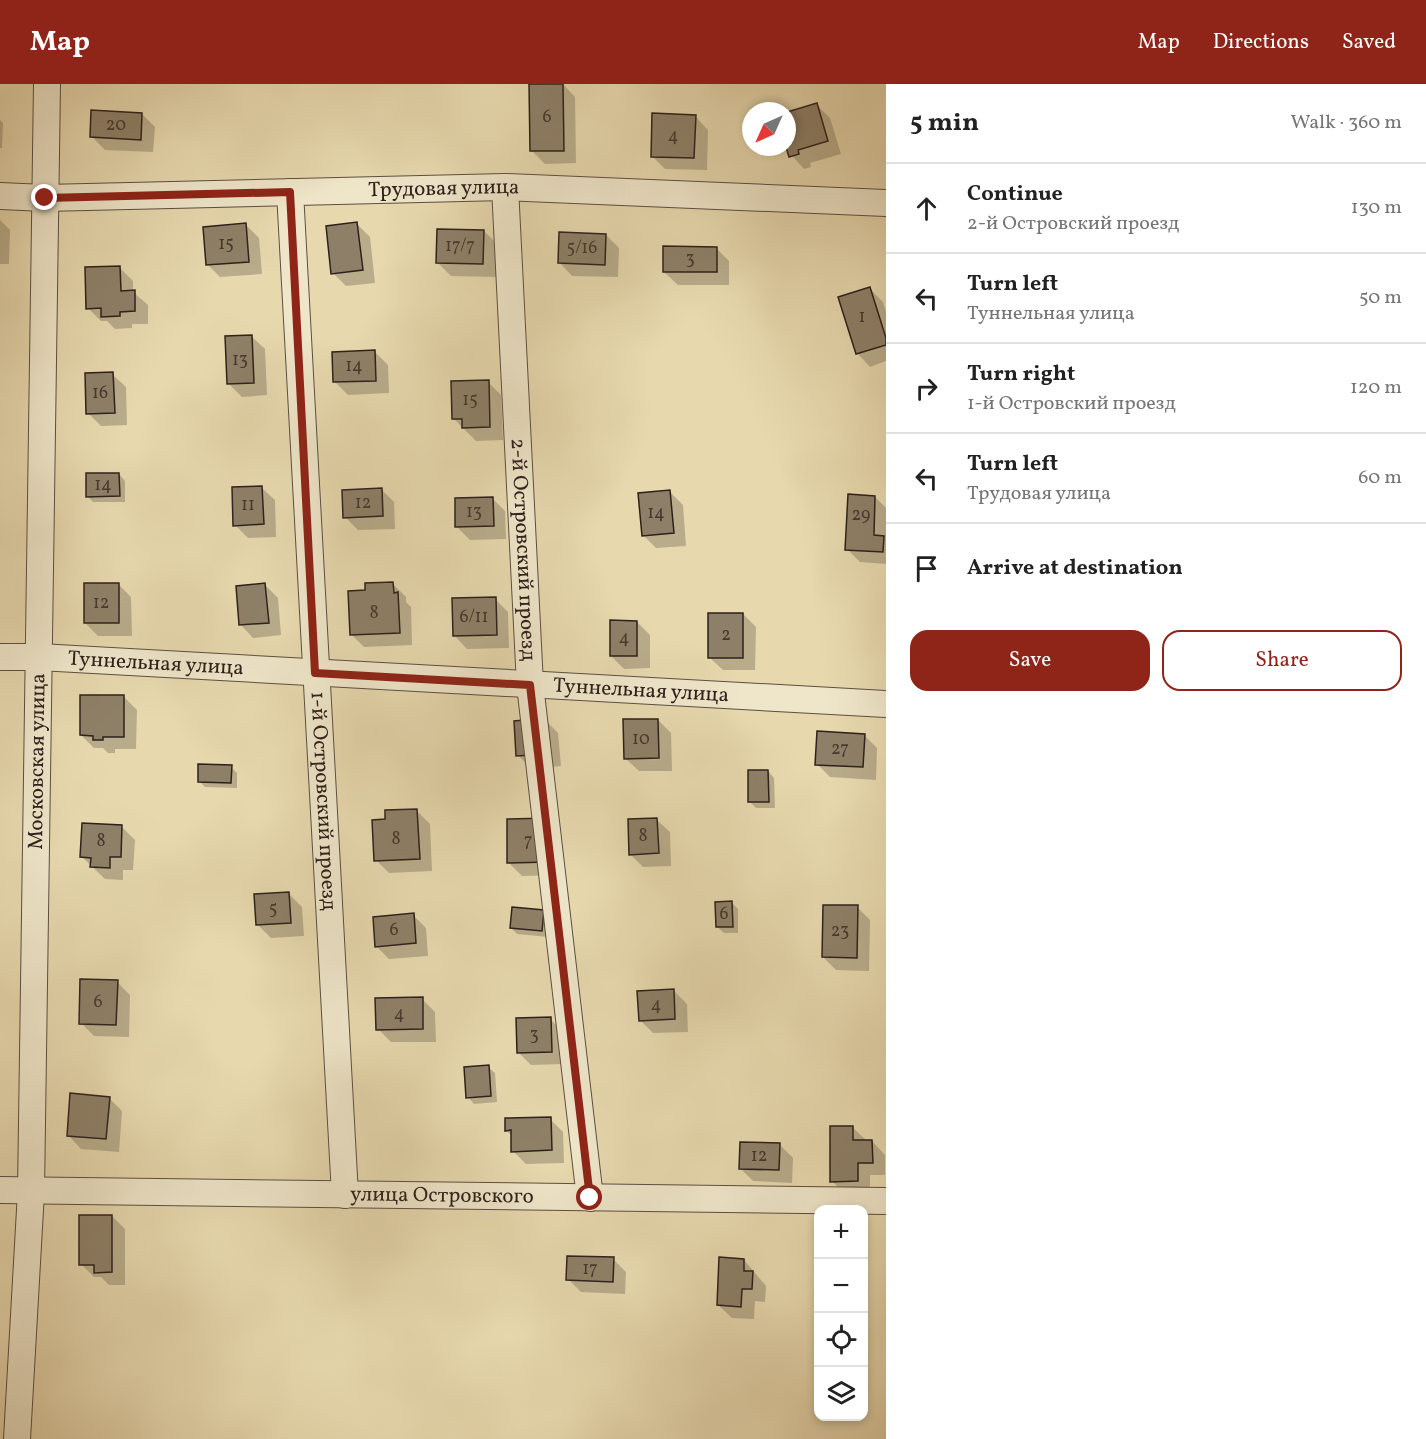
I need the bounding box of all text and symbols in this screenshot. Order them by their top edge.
text: Map [30,23,90,62]
text: Map [1138,28,1180,57]
text: Directions [1213,28,1309,57]
text: Saved [1342,28,1396,57]
north arrow [742,102,796,156]
house number: 6 [542,105,552,130]
text: 5 min [910,105,979,141]
text: Walk · 360 m [1290,109,1402,137]
house number: 20 [106,113,126,138]
house number: 4 [668,124,678,149]
street label: Трудовая улица [368,172,520,205]
text: Continue [967,179,1063,210]
route end [31,184,57,210]
icon: ahead [910,192,943,225]
text: 130 m [1351,194,1402,222]
text: 2-й Островский проезд [967,210,1179,238]
house number: 15 [218,232,234,257]
house number: 17/7 [445,234,475,259]
house number: 5/16 [567,236,597,261]
house number: 3 [685,247,695,272]
text: Turn left [967,269,1058,300]
icon: left [910,282,943,315]
text: 50 m [1359,284,1402,312]
text: Туннельная улица [967,300,1135,328]
house number: 1 [859,305,865,330]
house number: 13 [232,348,248,373]
house number: 14 [345,354,363,379]
text: Turn right [967,359,1075,390]
icon: right [910,372,943,405]
text: 120 m [1350,374,1402,402]
house number: 16 [92,381,108,406]
house number: 15 [462,388,478,413]
text: 1-й Островский проезд [967,390,1176,418]
street label: 2-й Островский проезд [503,437,543,662]
text: Turn left [967,449,1058,480]
icon: left [910,462,943,495]
text: 60 m [1358,464,1402,492]
house number: 14 [94,473,112,498]
text: Трудовая улица [967,480,1111,508]
house number: 12 [355,491,371,516]
house number: 11 [241,493,255,518]
house number: 13 [466,500,482,525]
house number: 14 [647,501,665,526]
house number: 29 [852,503,870,528]
icon: arrive [910,552,943,585]
text: Arrive at destination [967,553,1183,584]
house number: 12 [93,591,109,616]
house number: 8 [369,601,379,626]
house number: 6/11 [459,605,489,630]
house number: 2 [721,623,731,648]
house number: 4 [619,626,629,651]
button: Save [910,630,1150,691]
button: Share [1162,630,1402,691]
street label: Туннельная улица [67,644,245,683]
street label: Туннельная улица [552,671,730,710]
street label: Московская улица [21,673,53,850]
street label: 1-й Островский проезд [303,691,344,912]
house number: 10 [632,727,650,752]
house number: 27 [831,737,849,762]
house number: 8 [638,824,648,849]
house number: 8 [391,827,401,852]
house number: 8 [96,829,106,854]
house number: 7 [524,829,532,854]
house number: 5 [269,897,277,922]
house number: 6 [719,902,729,927]
house number: 6 [389,918,399,943]
house number: 23 [831,919,849,944]
house number: 6 [93,990,103,1015]
house number: 4 [651,993,661,1018]
house number: 4 [394,1002,404,1027]
house number: 3 [529,1023,539,1048]
house number: 12 [751,1144,767,1169]
street label: улица Островского [350,1180,534,1211]
route start [576,1184,602,1210]
map controls [814,1205,868,1421]
button: + [814,1205,868,1259]
house number: 17 [582,1257,598,1282]
button: − [814,1259,868,1313]
button: locate [814,1313,868,1367]
button: layers [814,1367,868,1421]

